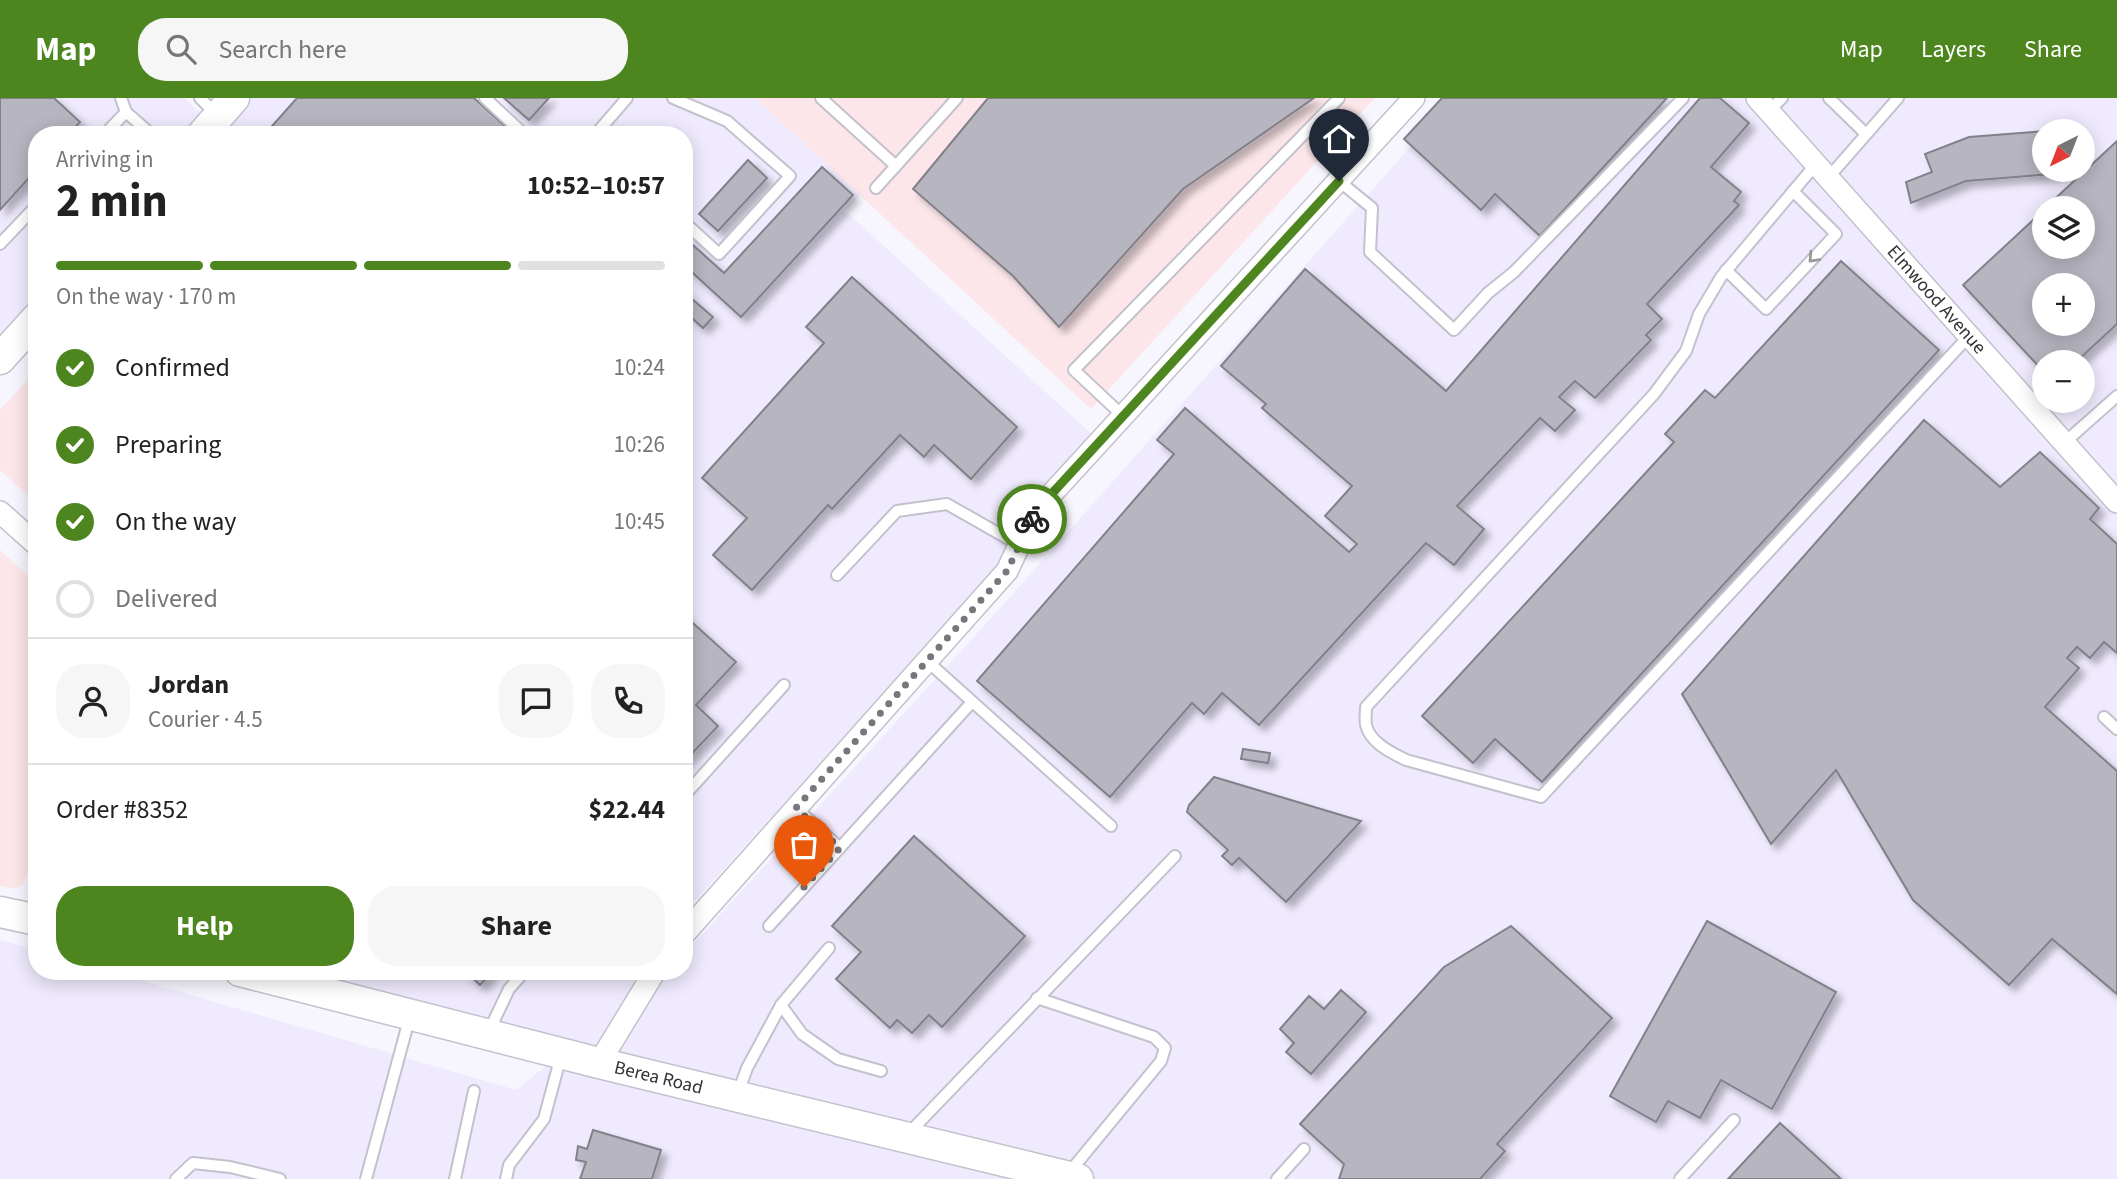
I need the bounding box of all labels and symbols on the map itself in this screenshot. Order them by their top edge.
pin [1309,109,1369,181]
north arrow [2032,119,2095,182]
street label: Elmwood Avenue [1881,239,1993,360]
one-way arrow [1809,250,1822,263]
courier [997,484,1067,554]
pin [774,815,834,887]
street label: Berea Road [612,1054,706,1101]

